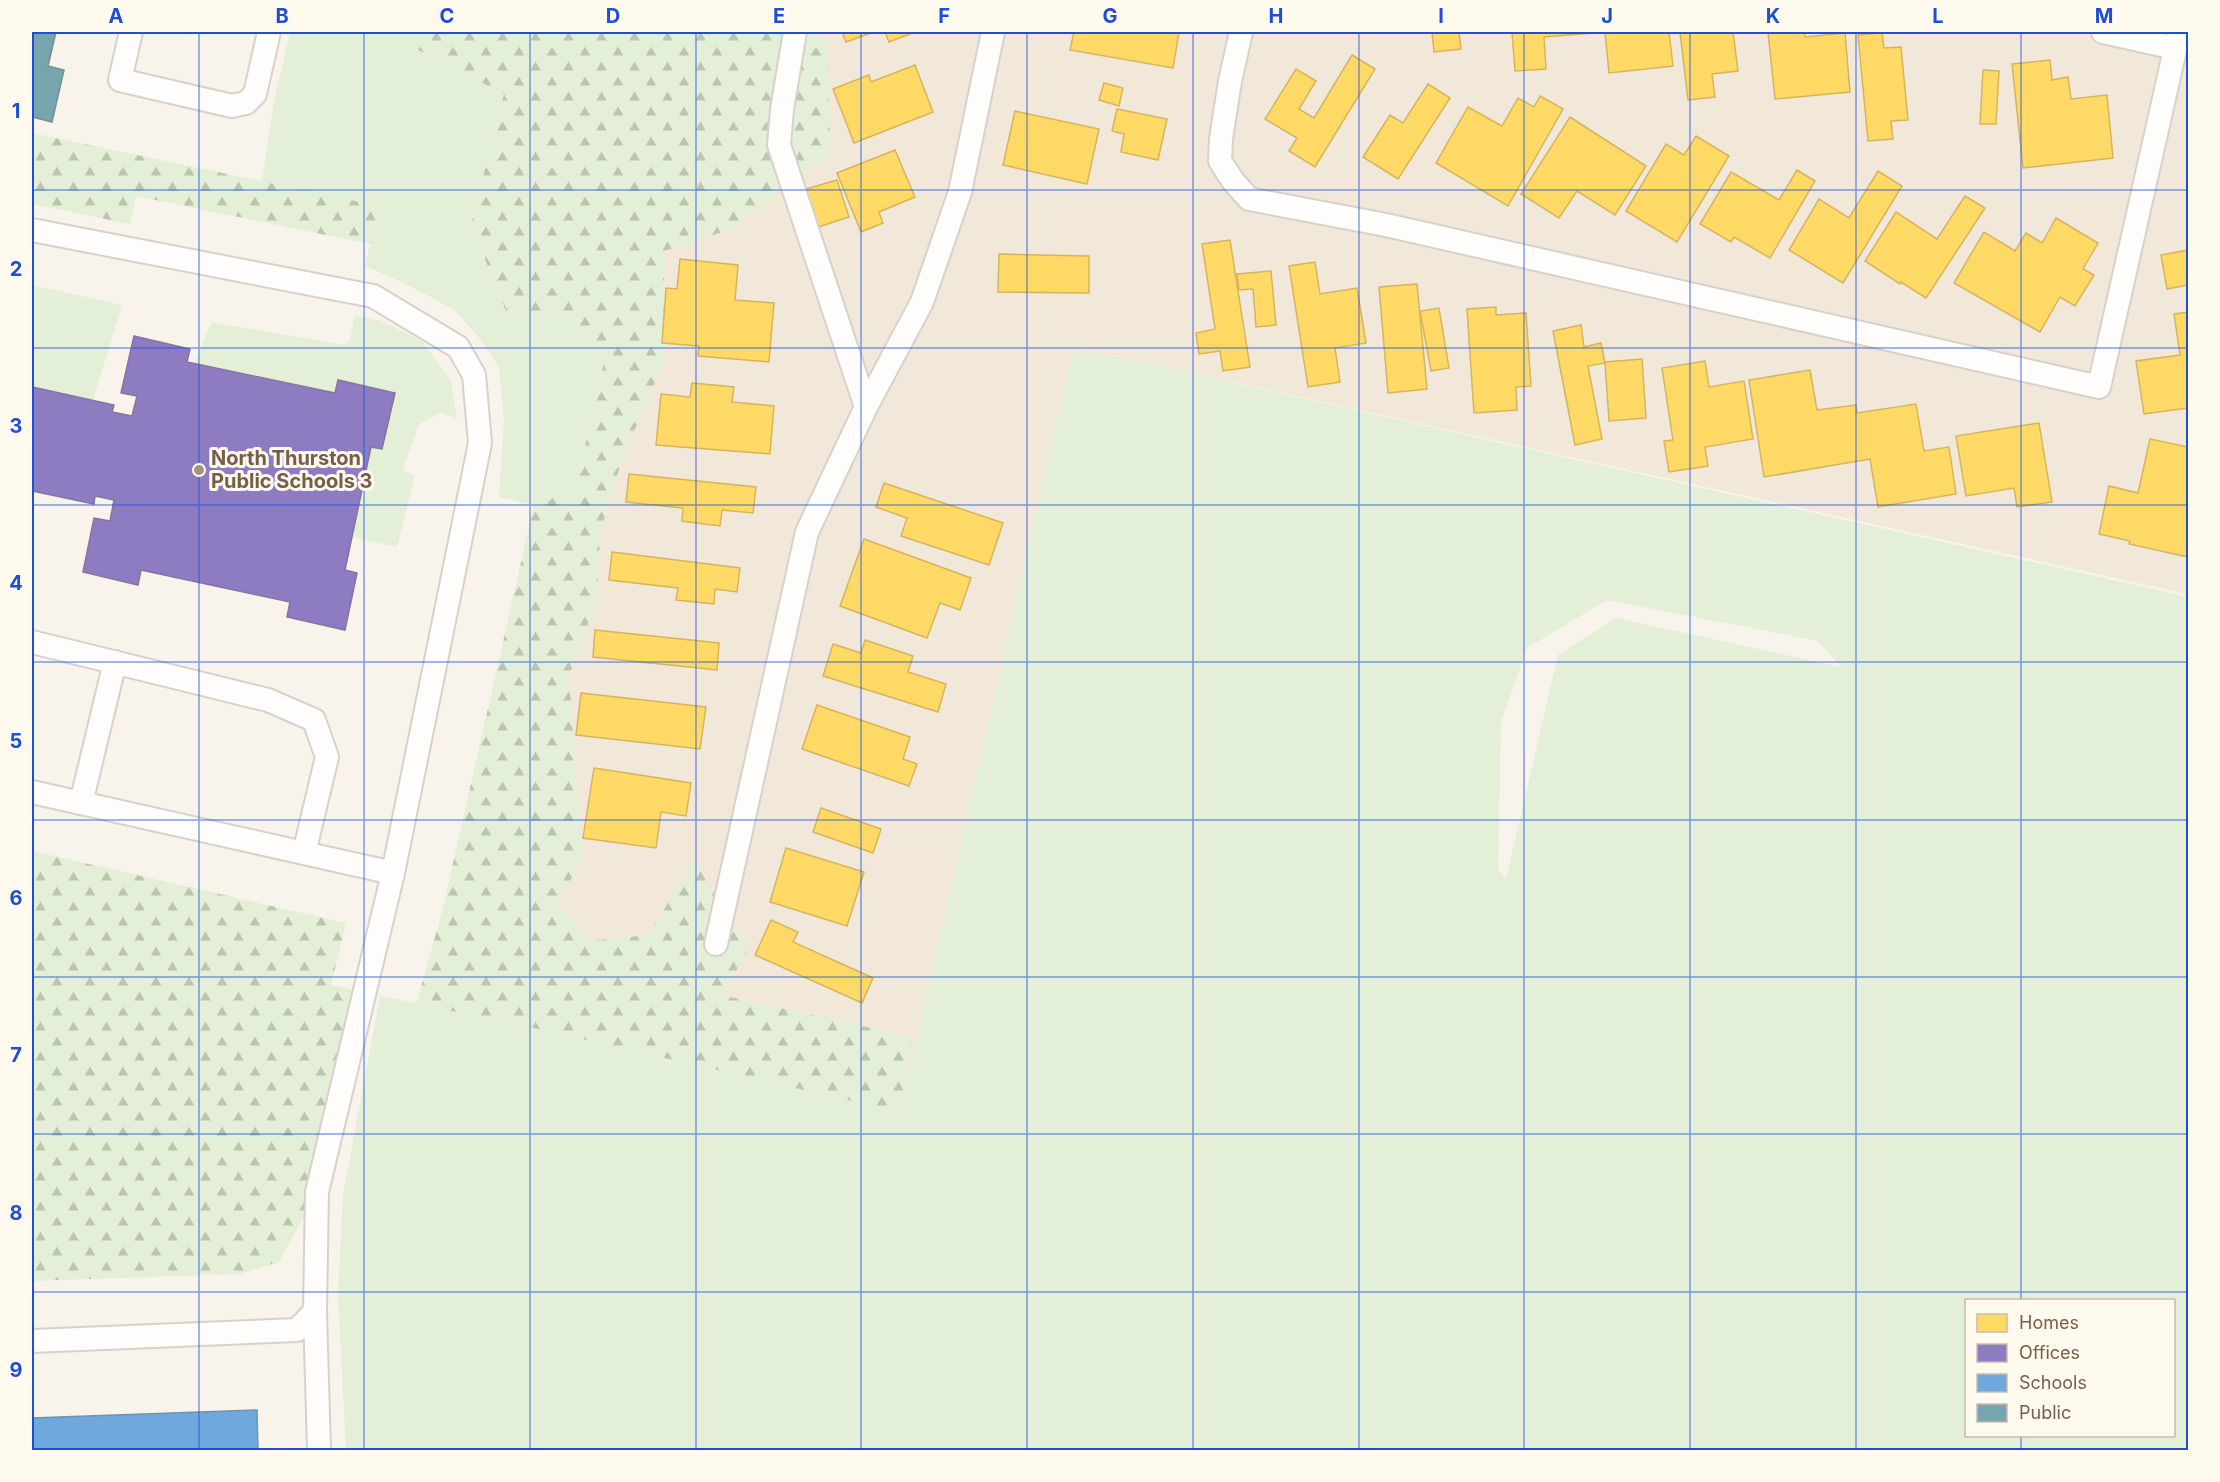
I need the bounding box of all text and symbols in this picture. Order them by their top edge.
text: A [109,4,124,28]
text: B [275,4,289,28]
text: C [440,4,454,28]
text: D [606,4,620,28]
text: E [773,4,785,28]
text: F [938,4,950,28]
text: G [1102,4,1118,28]
text: H [1269,4,1283,28]
text: I [1438,4,1444,28]
text: J [1601,4,1613,28]
text: K [1766,4,1780,28]
text: L [1932,4,1944,28]
text: M [2095,4,2113,28]
text: 1 [12,99,20,123]
text: 2 [10,257,22,281]
text: 3 [10,414,22,438]
place label: North Thurston Public Schools 3 [211,446,372,493]
marker: North Thurston Public Schools 3 [192,463,206,477]
text: 4 [9,571,23,595]
text: 5 [10,729,22,753]
text: 6 [10,886,23,910]
text: 7 [10,1043,22,1067]
text: 8 [9,1201,23,1225]
legend [1965,1299,2175,1437]
text: Homes [2019,1312,2079,1333]
text: Offices [2019,1342,2080,1363]
text: 9 [10,1358,23,1382]
text: Schools [2019,1372,2087,1393]
text: Public [2019,1402,2071,1423]

